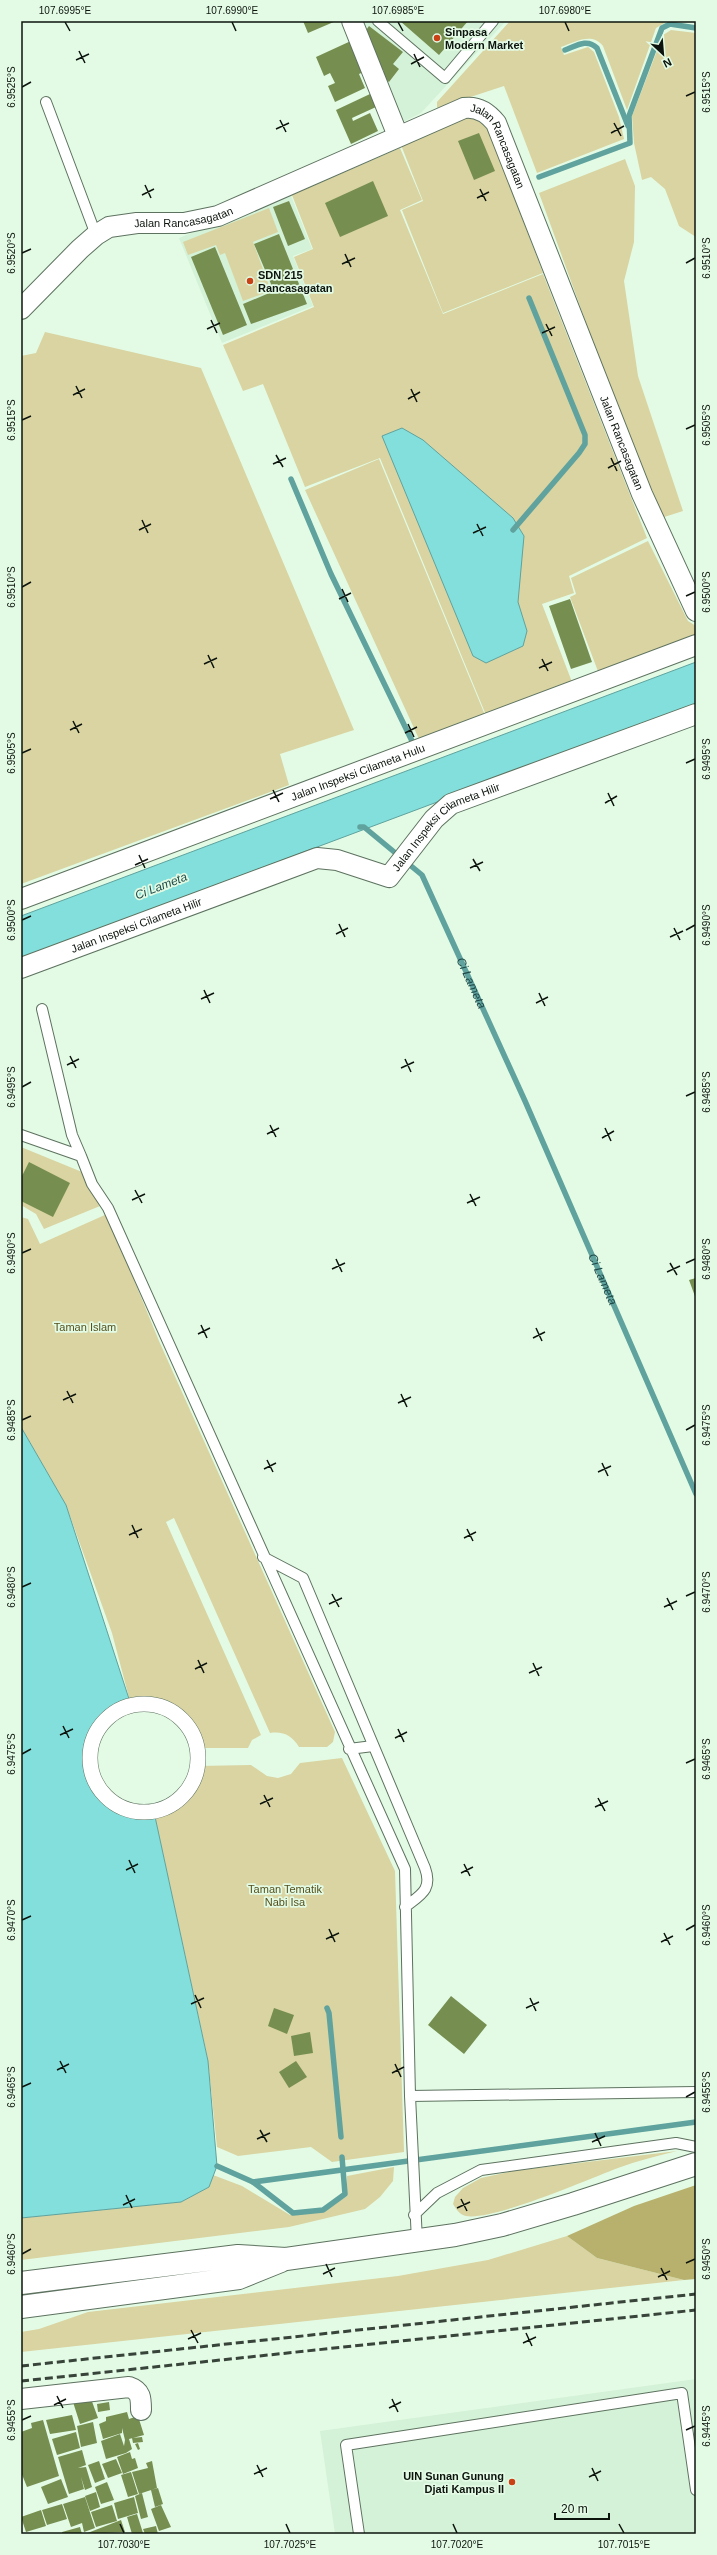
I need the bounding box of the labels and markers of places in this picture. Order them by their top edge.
place label: Sinpasa Modern Market [445,26,524,51]
marker: Sinpasa Modern Market [432,33,442,43]
place label: SDN 215 Rancasagatan [258,269,333,294]
marker: SDN 215 Rancasagatan [245,276,255,286]
place label: UIN Sunan Gunung Djati Kampus II [403,2470,504,2495]
marker: UIN Sunan Gunung Djati Kampus II [507,2477,517,2487]

